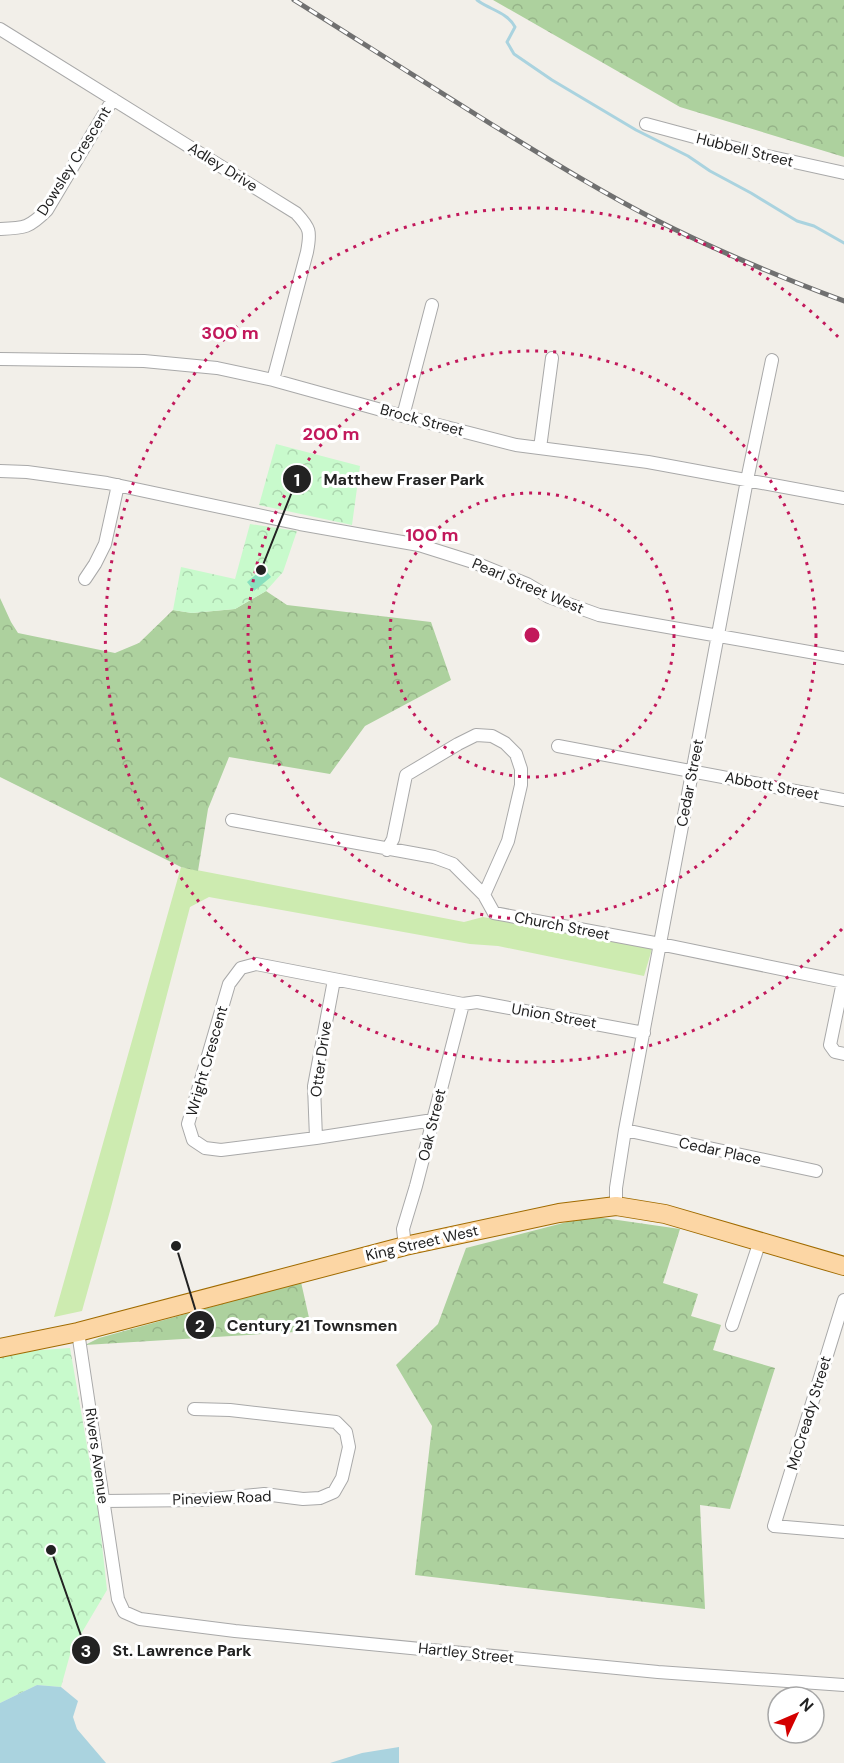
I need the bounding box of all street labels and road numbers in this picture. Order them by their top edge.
street label: Dowsley Crescent [32,102,116,220]
street label: Hubbell Street [694,128,796,172]
street label: Adley Drive [184,138,262,196]
street label: Brock Street [378,399,466,441]
street label: Pearl Street West [469,553,587,619]
street label: Cedar Street [672,737,708,829]
street label: Abbott Street [723,767,821,805]
street label: Church Street [513,907,612,945]
street label: Union Street [510,999,598,1033]
street label: Wright Crescent [182,1003,232,1119]
street label: Otter Drive [306,1020,336,1098]
street label: Oak Street [413,1087,451,1163]
street label: Cedar Place [677,1133,763,1169]
street label: King Street West [364,1220,480,1266]
street label: McCready Street [782,1353,836,1472]
street label: Rivers Avenue [80,1407,114,1505]
street label: Pineview Road [172,1486,272,1510]
street label: Hartley Street [417,1638,515,1668]

